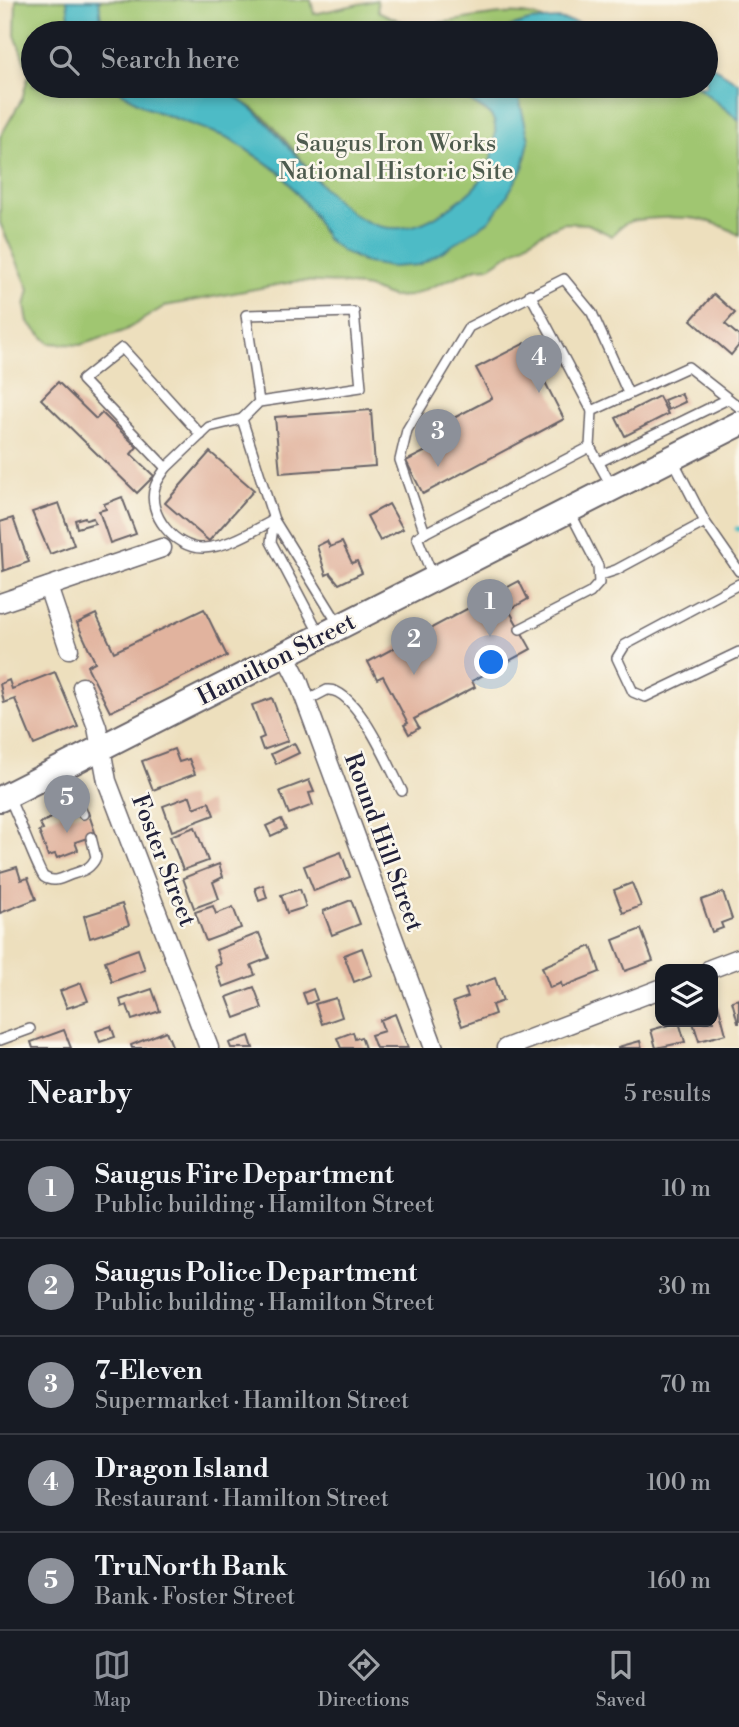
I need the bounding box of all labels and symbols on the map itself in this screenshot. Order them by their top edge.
park label: Saugus Iron Works National Historic Site [278,129,514,187]
pin: 4 [516,335,562,393]
pin: 3 [415,409,461,467]
pin: 1 [467,579,513,637]
street label: Hamilton Street [192,607,361,713]
pin: 2 [391,617,437,675]
your location [474,645,508,679]
street label: Round Hill Street [337,749,429,936]
pin: 5 [44,775,90,833]
street label: Foster Street [124,790,202,931]

